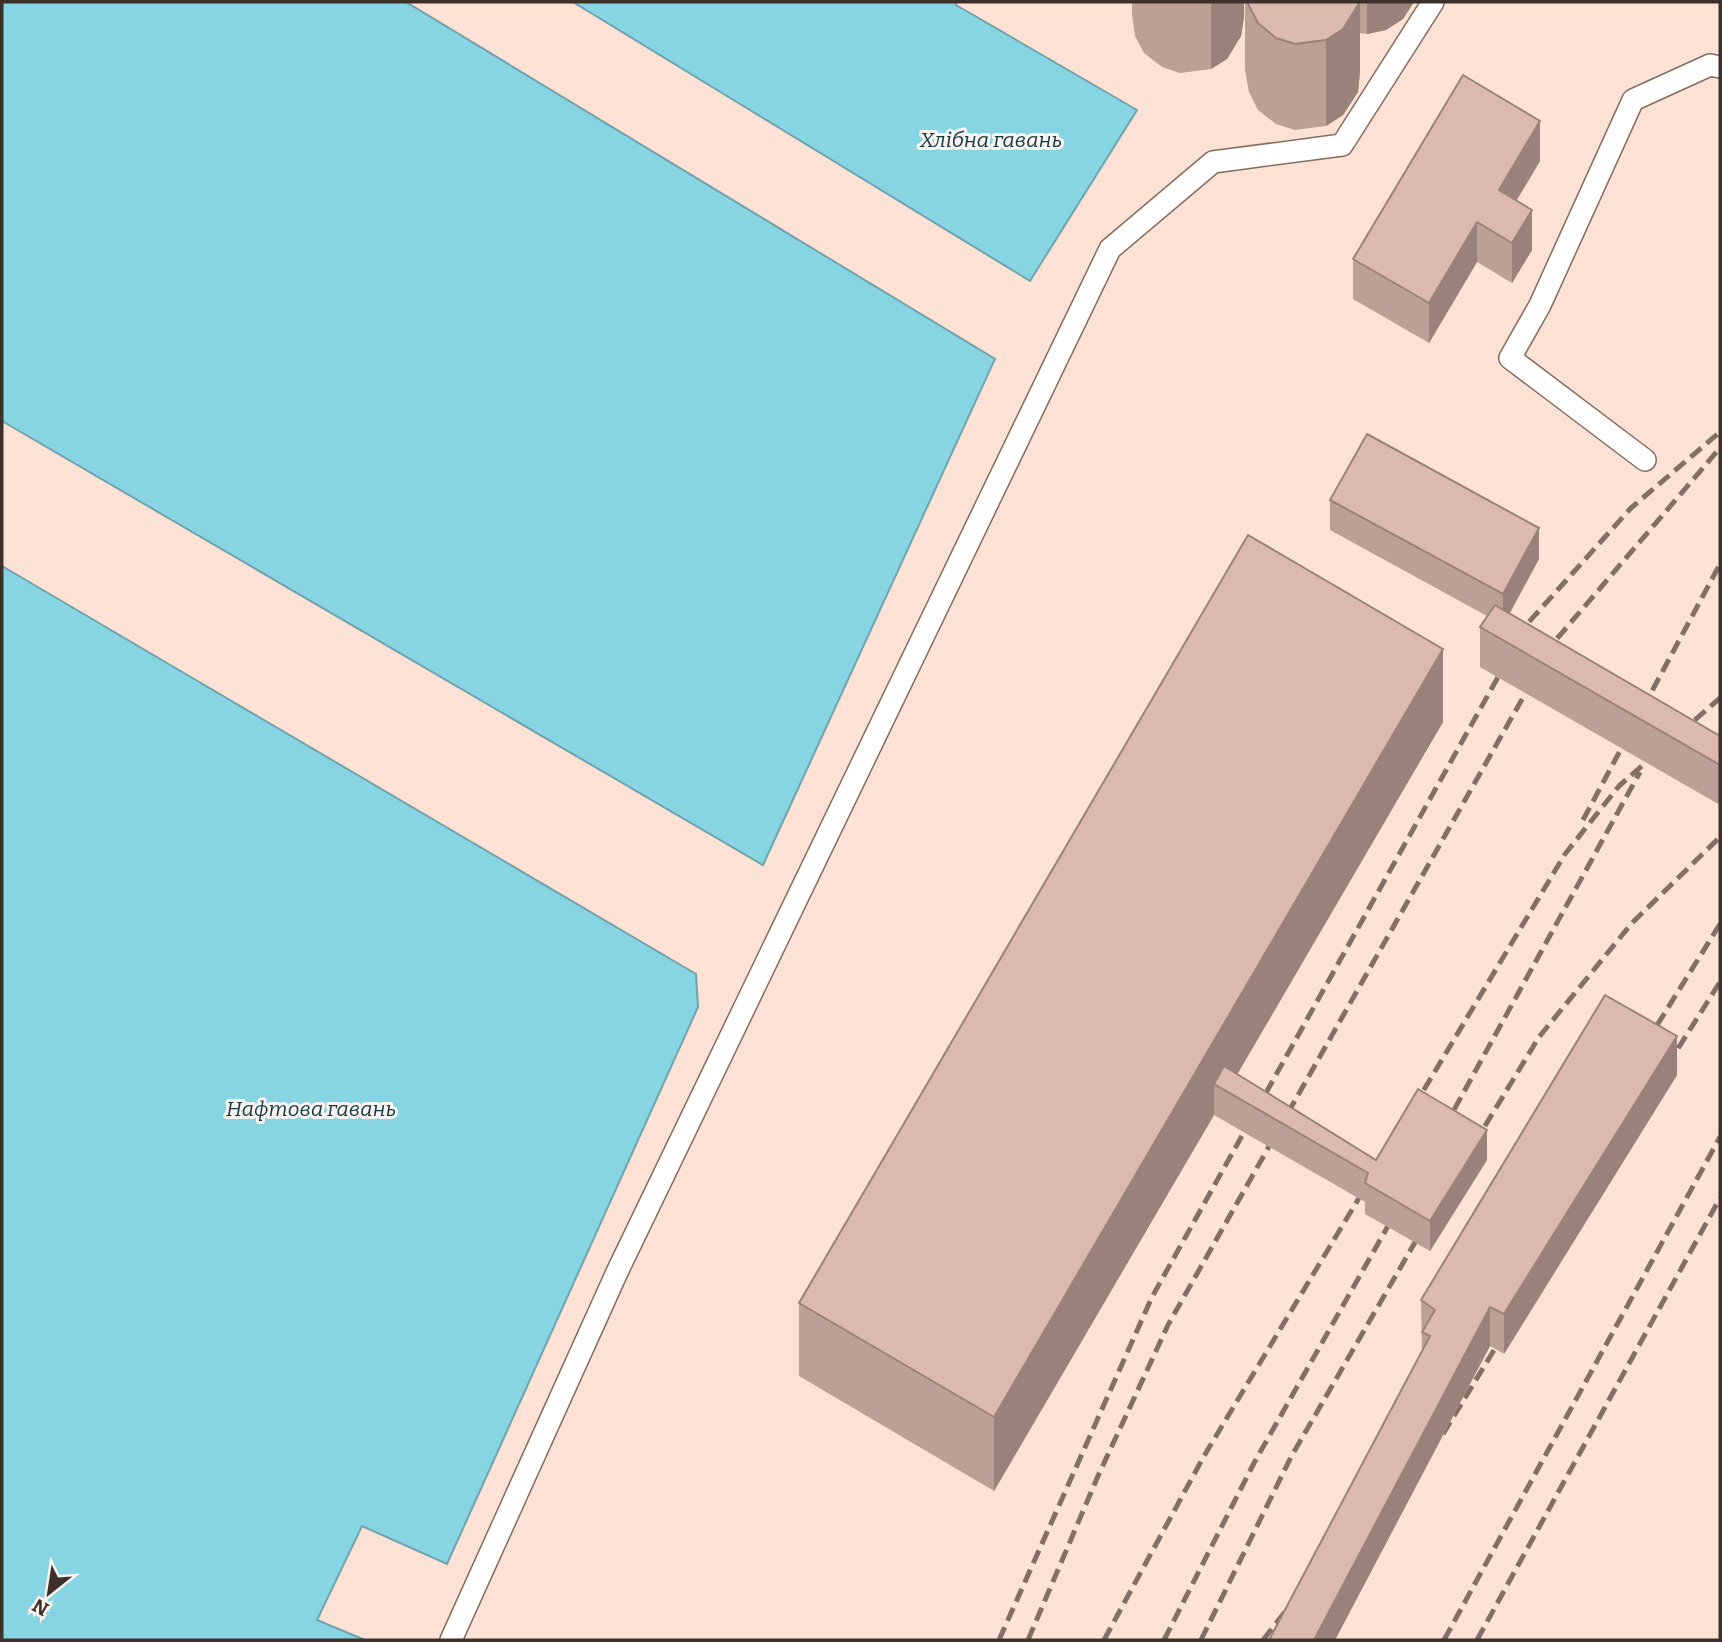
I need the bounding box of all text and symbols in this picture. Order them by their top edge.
water label: Хлібна гавань [919,127,1062,153]
water label: Нафтова гавань [226,1096,396,1122]
north arrow [14,1558,84,1628]
text: N [28,1593,53,1621]

